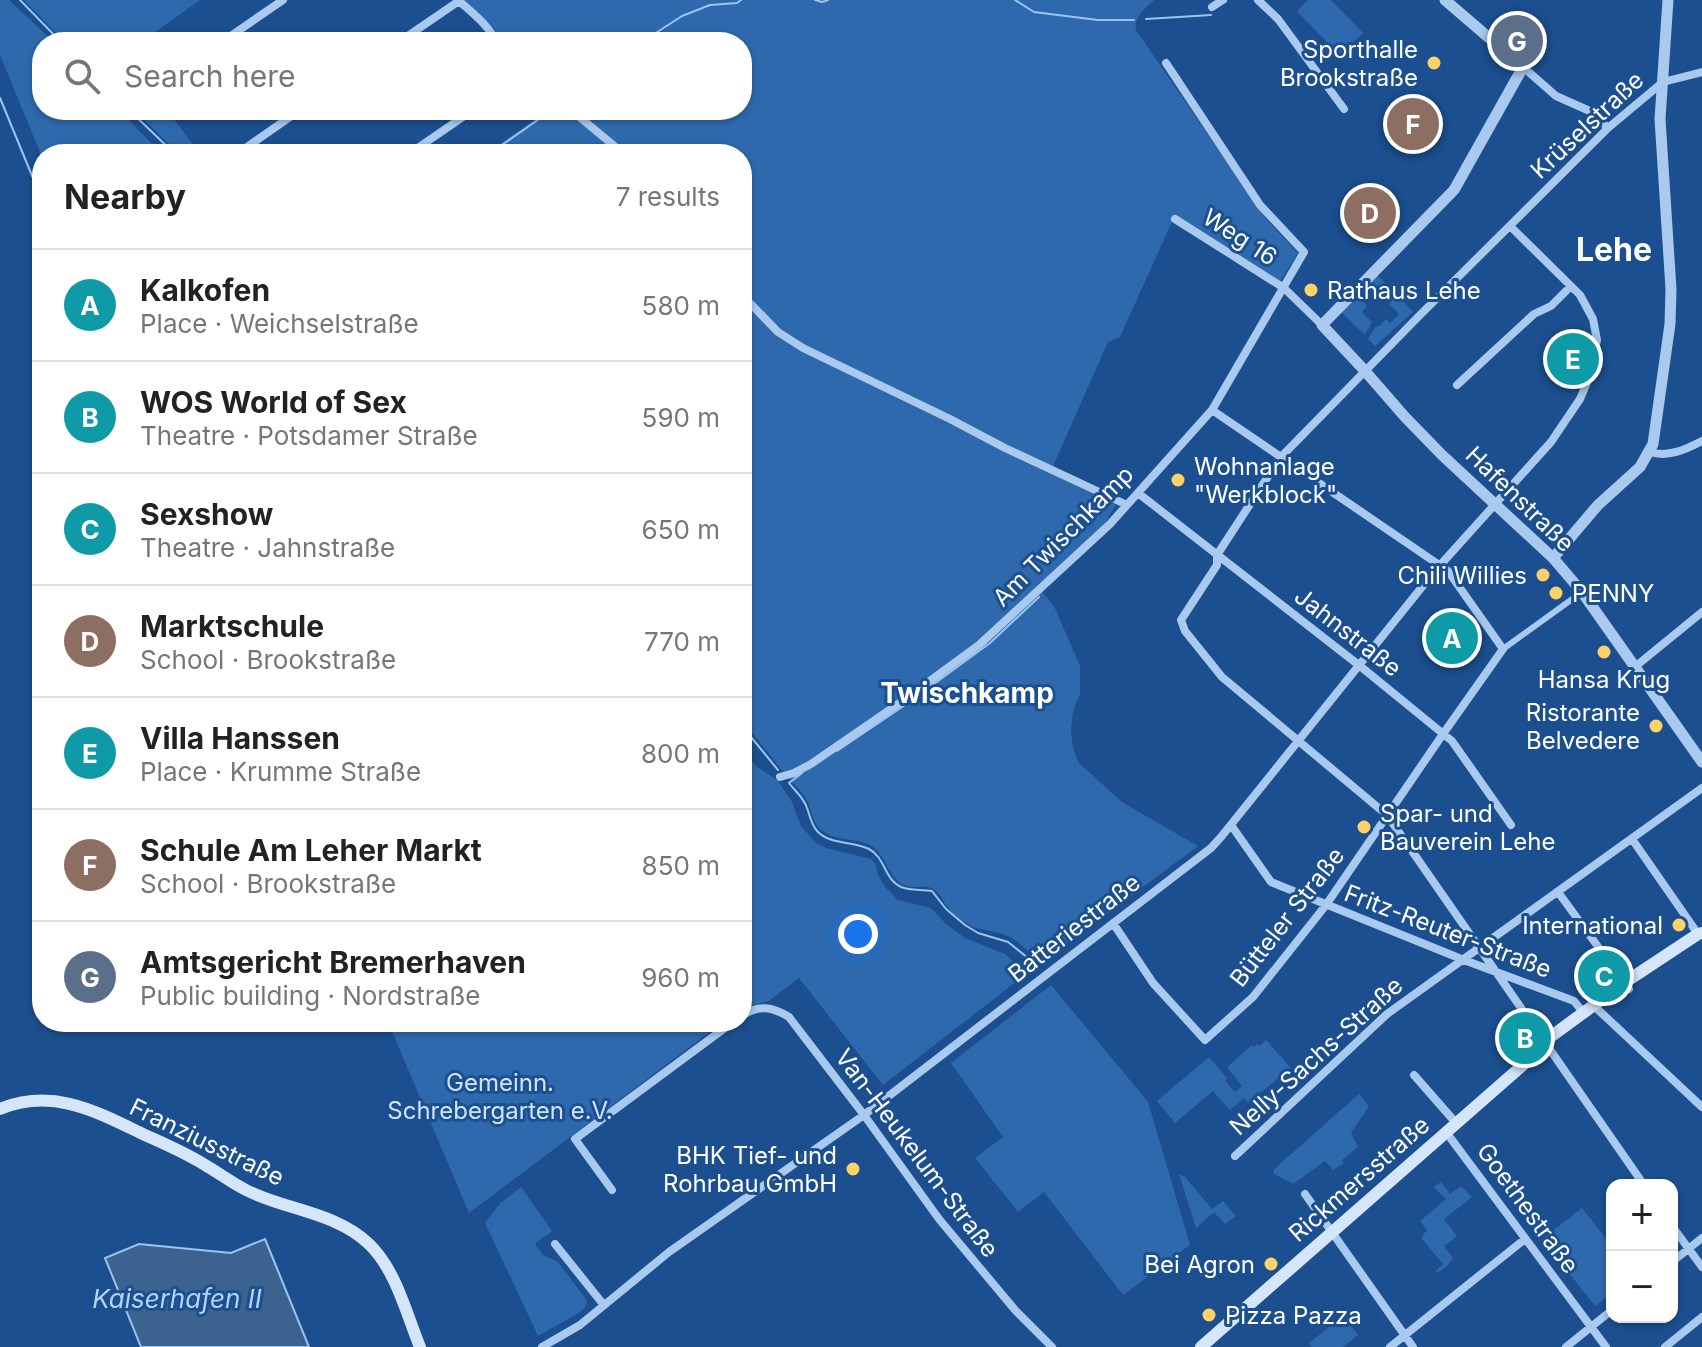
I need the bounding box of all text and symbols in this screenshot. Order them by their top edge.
pin: G [1491,11,1543,71]
search box [32,32,752,120]
place label: Sporthalle Brookstraße [1280,35,1418,92]
icon: search [60,54,104,98]
marker: Sporthalle Brookstraße [1425,54,1443,72]
text: Search here [124,58,296,94]
street label: Krüselstraße [1525,65,1649,185]
pin: F [1387,94,1439,154]
text: Nearby [64,176,186,217]
text: 7 results [616,181,720,212]
pin: D [1344,183,1396,243]
street label: Weg 16 [1197,202,1283,272]
district label: Lehe [1576,230,1652,269]
text: Kalkofen [140,272,270,308]
place label: Rathaus Lehe [1327,276,1481,305]
marker: Rathaus Lehe [1302,281,1320,299]
text: A [80,290,100,321]
text: 580 m [642,290,720,321]
text: Place · Weichselstraße [140,308,419,339]
pin: E [1547,329,1599,389]
text: WOS World of Sex [140,384,407,420]
text: B [81,402,99,433]
text: 590 m [642,402,720,433]
text: Theatre · Potsdamer Straße [140,420,478,451]
street label: Hafenstraße [1460,440,1580,558]
place label: Wohnanlage "Werkblock" [1194,452,1337,509]
street label: Am Twischkamp [987,460,1139,612]
marker: Wohnanlage "Werkblock" [1169,471,1187,489]
text: Sexshow [140,496,273,532]
text: C [80,514,100,545]
text: 650 m [642,514,720,545]
text: Theatre · Jahnstraße [140,532,395,563]
place label: Chili Willies [1398,561,1527,590]
marker: Chili Willies [1534,566,1552,584]
place label: PENNY [1572,579,1654,608]
street label: Jahnstraße [1289,581,1407,683]
marker: PENNY [1547,584,1565,602]
text: Marktschule [140,608,324,644]
pin: A [1426,608,1478,668]
text: D [81,626,99,657]
text: 770 m [644,626,720,657]
marker: Hansa Krug [1595,643,1613,661]
text: School · Brookstraße [140,644,396,675]
place label: Hansa Krug [1538,665,1670,694]
district label: Twischkamp [880,676,1054,710]
place label: Ristorante Belvedere [1526,698,1640,755]
marker: Ristorante Belvedere [1647,717,1665,735]
text: Villa Hanssen [140,720,340,756]
text: E [82,738,98,769]
text: 800 m [641,738,720,769]
text: Place · Krumme Straße [140,756,421,787]
place label: Spar- und Bauverein Lehe [1380,799,1556,856]
marker: Spar- und Bauverein Lehe [1355,818,1373,836]
text: Schule Am Leher Markt [140,832,482,868]
street label: Bütteler Straße [1224,842,1350,992]
text: F [82,850,98,881]
text: 850 m [642,850,720,881]
text: School · Brookstraße [140,868,396,899]
street label: Batteriestraße [1002,868,1146,988]
street label: Fritz-Reuter-Straße [1340,878,1556,984]
place label: International [1522,911,1663,940]
your location [838,914,878,954]
marker: International [1670,916,1688,934]
text: Amtsgericht Bremerhaven [140,944,526,980]
pin: C [1578,946,1630,1006]
text: G [80,962,100,993]
text: 960 m [641,962,720,993]
street label: Nelly-Sachs-Straße [1224,971,1408,1141]
text: Public building · Nordstraße [140,980,480,1011]
pin: B [1499,1008,1551,1068]
street label: Van-Heukelum-Straße [829,1043,1005,1263]
park label: Gemeinn. Schrebergarten e.V. [387,1068,613,1125]
street label: Franziusstraße [125,1092,289,1192]
street label: Rickmersstraße [1283,1110,1435,1248]
street label: Goethestraße [1471,1137,1585,1279]
place label: BHK Tief- und Rohrbau GmbH [663,1141,837,1198]
marker: BHK Tief- und Rohrbau GmbH [844,1160,862,1178]
map controls [1606,1179,1678,1323]
button: + [1606,1179,1678,1251]
place label: Bei Agron [1144,1250,1255,1279]
button: − [1606,1251,1678,1323]
marker: Bei Agron [1262,1255,1280,1273]
water label: Kaiserhafen II [92,1283,262,1314]
place label: Pizza Pazza [1225,1301,1362,1330]
marker: Pizza Pazza [1200,1306,1218,1324]

